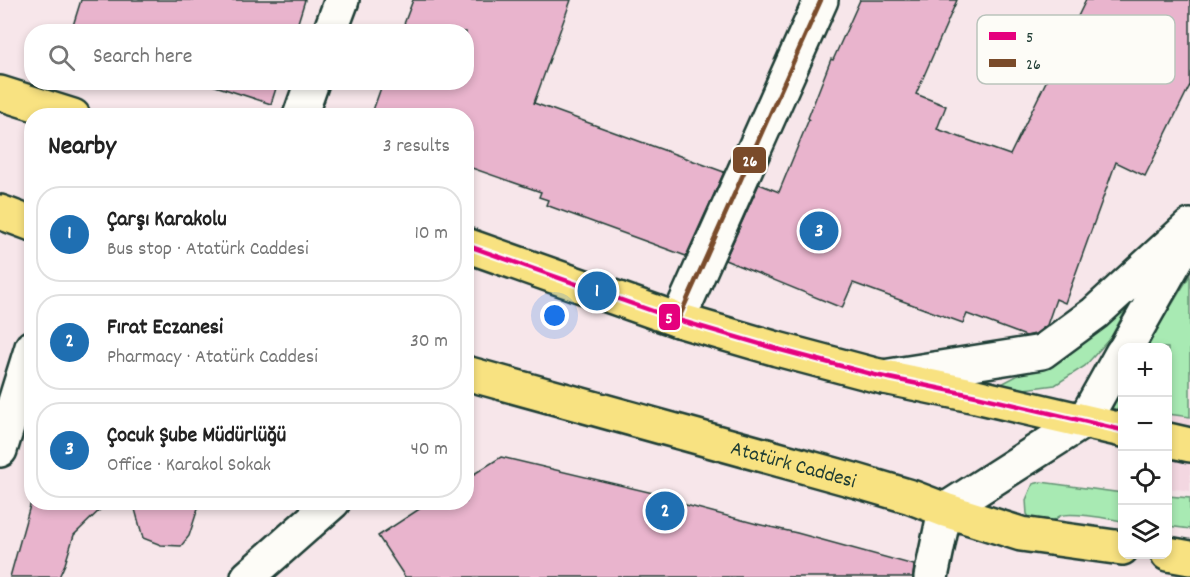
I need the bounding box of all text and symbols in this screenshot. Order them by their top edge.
legend [977,15,1175,84]
search box [24,24,474,90]
text: 5 [1026,27,1033,50]
icon: search [45,41,78,74]
text: Search here [93,42,192,73]
text: 26 [1026,54,1041,77]
text: Nearby [48,129,116,166]
text: 3 results [383,133,450,161]
line badge: 26 [732,146,767,174]
text: 26 [743,151,758,174]
text: Çarşı Karakolu [107,205,227,236]
pin: 3 [800,208,838,254]
text: 1 [67,220,72,248]
text: 10 m [414,220,448,248]
text: Bus stop · Atatürk Caddesi [107,236,309,264]
pin: 1 [578,268,616,314]
your location [540,301,569,330]
line badge: 5 [658,303,681,331]
text: 5 [665,308,673,331]
text: Fırat Eczanesi [107,313,223,344]
text: 2 [65,328,74,356]
text: 30 m [410,328,448,356]
map controls [1118,343,1172,559]
button: + [1118,343,1172,397]
text: Pharmacy · Atatürk Caddesi [107,344,318,372]
button: − [1118,397,1172,451]
text: Çocuk Şube Müdürlüğü [107,421,286,452]
street label: Atatürk Caddesi [727,435,859,498]
text: 3 [65,436,74,464]
text: 40 m [410,436,448,464]
button: locate [1118,451,1172,505]
text: Office · Karakol Sokak [107,452,271,480]
pin: 2 [646,488,684,534]
button: layers [1118,505,1172,559]

